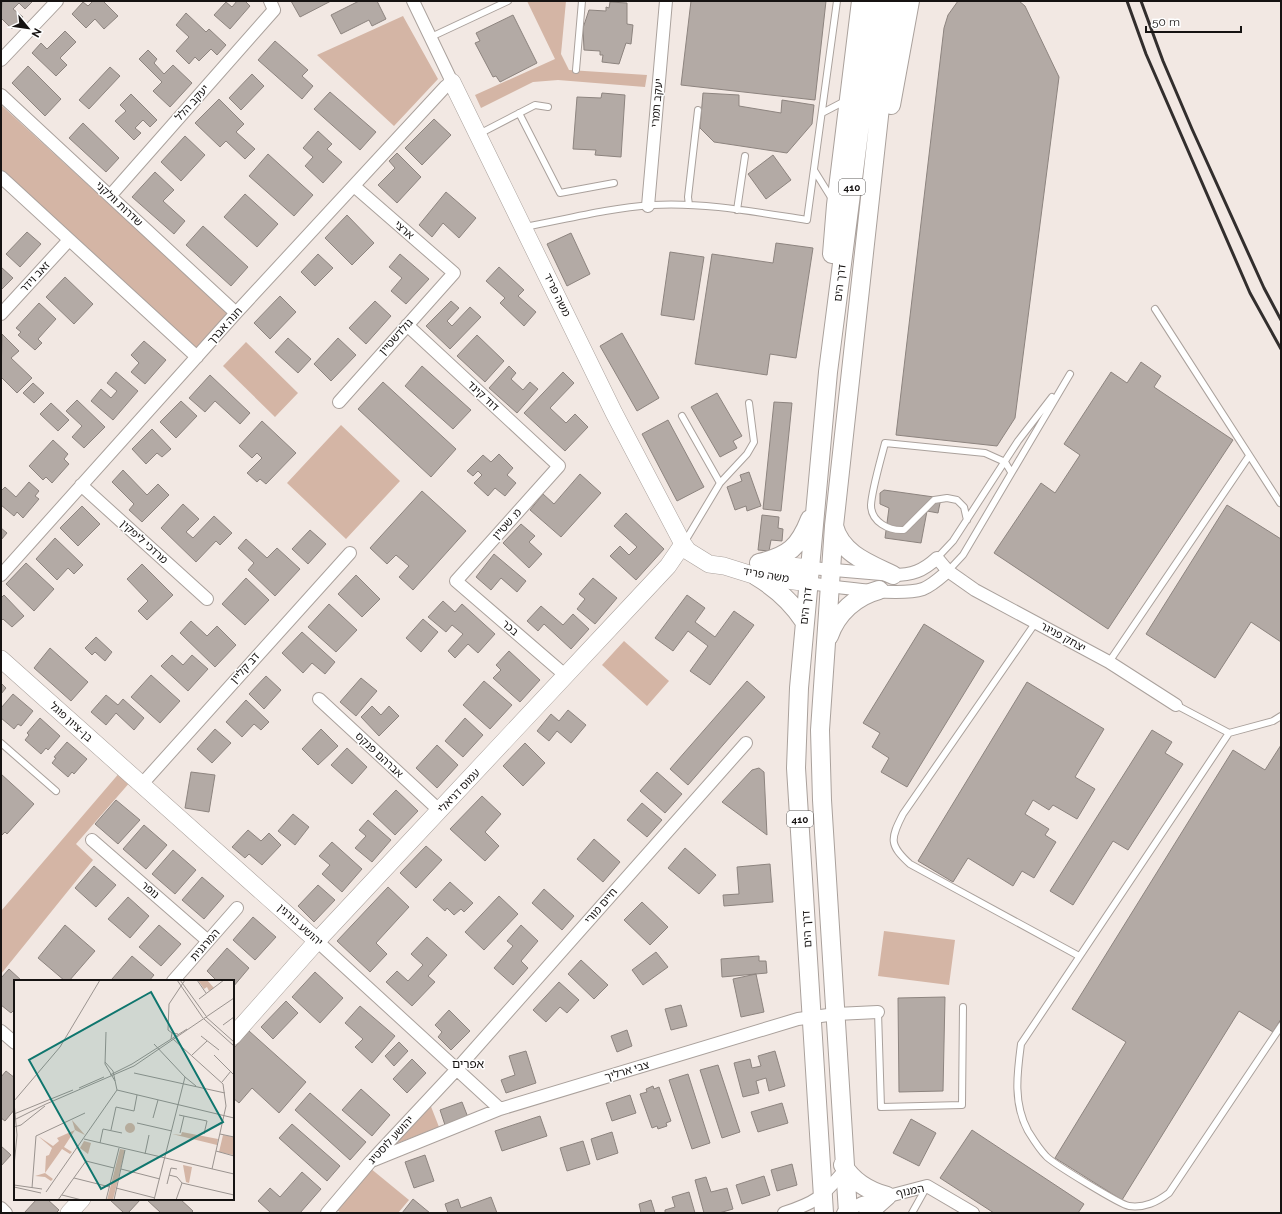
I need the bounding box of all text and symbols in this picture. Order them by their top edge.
north arrow [8,8,48,48]
scale bar [1146,8,1241,34]
text: 50 m [1152,15,1180,29]
text: N [29,26,44,39]
street label: יעקב תמרי [648,78,666,128]
street label: יעקב הלל [172,82,212,124]
street label: שדרות וולקני [93,179,145,229]
road number: 410 [839,179,865,195]
street label: ארצי [391,218,417,242]
street label: זאב וידר [17,259,53,295]
street label: דרך הים [831,264,849,302]
street label: משה פריד [541,271,573,319]
street label: חנה אברך [205,305,245,347]
street label: גולדשטיין [376,316,416,358]
street label: דוד קינד [465,378,501,414]
street label: מ. שטיין [490,506,524,542]
street label: מרדכי ליפקין [118,517,170,567]
street label: משה פריד [742,565,790,585]
street label: דרך הים [797,587,815,625]
street label: בכר [499,617,521,639]
street label: יצחק פניגר [1038,619,1088,655]
street label: דב קליין [228,650,262,686]
street label: בן-ציון פוגל [47,699,95,745]
street label: אברהם פנקס [352,730,406,780]
street label: עמוס דניאלי [435,766,483,816]
road number: 410 [787,811,813,827]
street label: נופר [138,879,162,901]
street label: חיים מורי [582,885,620,927]
street label: יהושע בורגין [275,901,325,949]
street label: דרך הים [800,910,814,948]
street label: המרגנית [187,926,223,964]
inset map [14,980,234,1200]
district label: אפרים [452,1057,485,1071]
street label: צבי ארליך [603,1058,651,1084]
street label: יהושע לוסטיג [365,1113,417,1167]
street label: המנוף [895,1182,925,1200]

